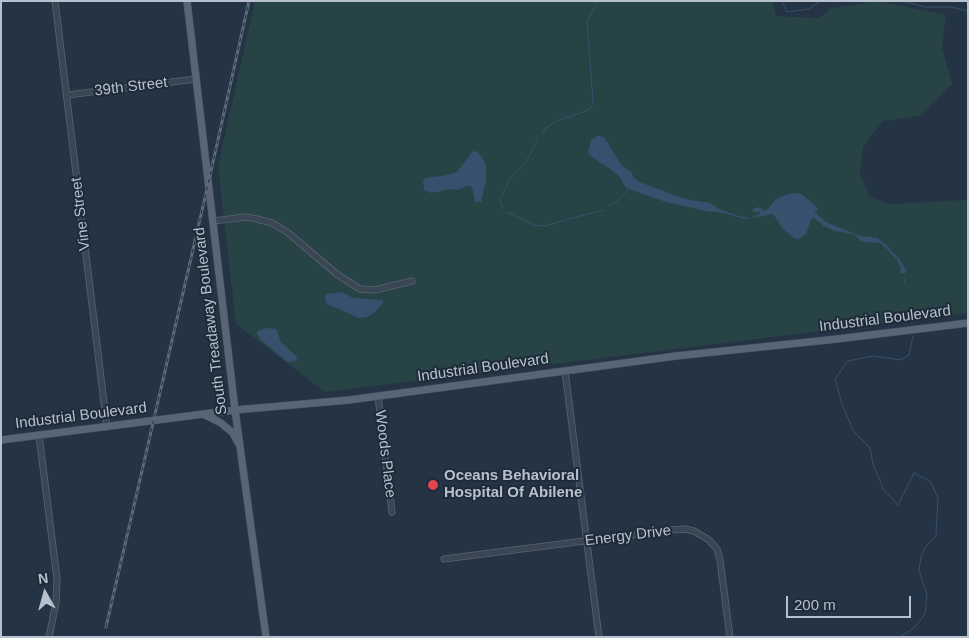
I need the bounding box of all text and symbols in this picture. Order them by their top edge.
street label: 39th Street [93,74,169,100]
street label: Vine Street [68,176,94,252]
street label: South Treadaway Boulevard [191,226,231,416]
street label: Industrial Boulevard [818,302,952,336]
street label: Industrial Boulevard [416,350,550,386]
street label: Industrial Boulevard [14,399,148,433]
street label: Woods Place [371,409,399,499]
place label: Oceans Behavioral Hospital Of Abilene [444,467,582,502]
marker: Oceans Behavioral Hospital Of Abilene [426,478,440,492]
street label: Energy Drive [584,522,672,550]
north arrow [20,568,70,618]
text: N [37,570,49,587]
scale bar [789,586,914,618]
text: 200 m [794,596,836,613]

